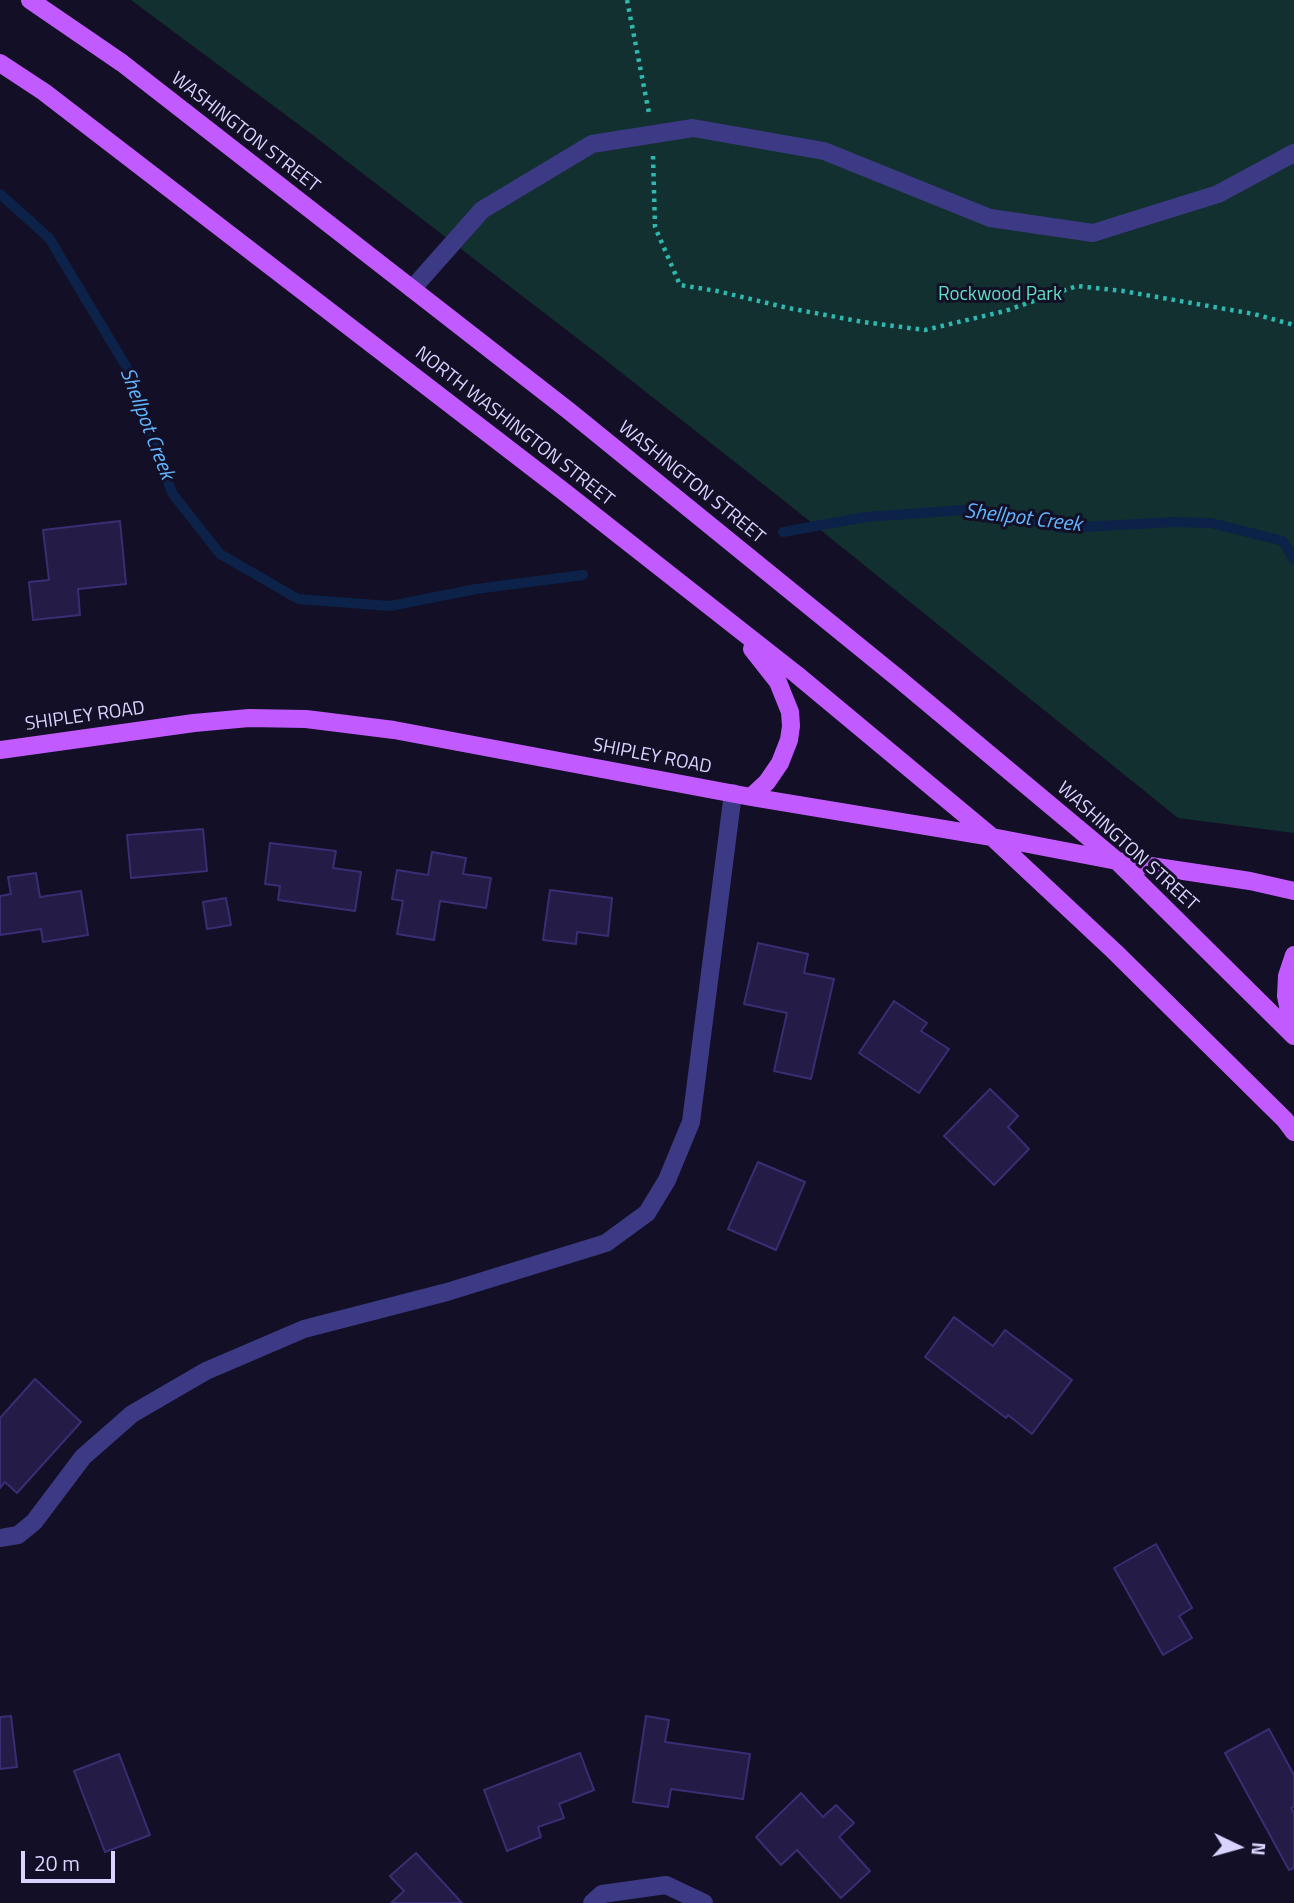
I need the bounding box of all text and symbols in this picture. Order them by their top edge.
street label: WASHINGTON STREET [166,68,324,198]
park label: Rockwood Park [938,284,1062,306]
street label: NORTH WASHINGTON STREET [410,342,618,512]
water label: Shellpot Creek [113,365,179,483]
street label: WASHINGTON STREET [613,417,769,549]
water label: Shellpot Creek [963,499,1083,539]
street label: SHIPLEY ROAD [24,697,146,737]
street label: SHIPLEY ROAD [591,734,713,780]
street label: WASHINGTON STREET [1052,778,1202,916]
north arrow [1203,1812,1273,1882]
scale bar [24,1836,119,1880]
text: N [1244,1841,1274,1857]
text: 20 m [34,1847,80,1879]

